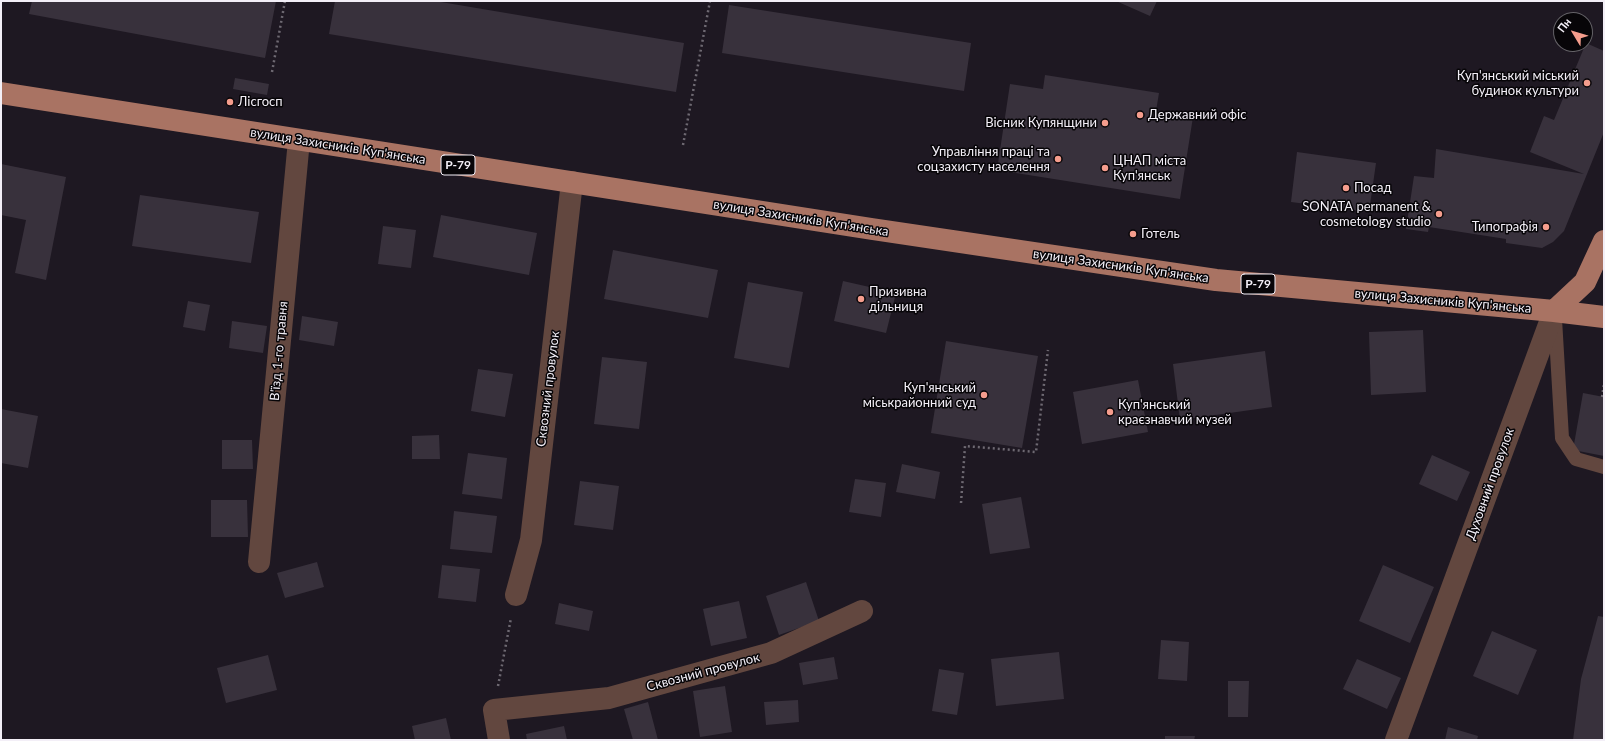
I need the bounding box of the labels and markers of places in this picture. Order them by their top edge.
place label: Куп'янський міський будинок культури [1457,68,1579,99]
marker: Куп'янський міський будинок культури [1582,78,1592,88]
place label: Лісгосп [238,94,283,110]
marker: Лісгосп [225,97,235,107]
place label: Державний офіс [1148,107,1246,123]
marker: Державний офіс [1135,110,1145,120]
place label: Вісник Купянщини [985,115,1097,131]
marker: Вісник Купянщини [1100,118,1110,128]
place label: Управління праці та соцзахисту населення [917,144,1050,175]
place label: ЦНАП міста Куп'янськ [1113,153,1186,184]
marker: Управління праці та соцзахисту населення [1053,154,1063,164]
marker: ЦНАП міста Куп'янськ [1100,163,1110,173]
place label: Посад [1354,180,1391,196]
marker: Посад [1341,183,1351,193]
place label: SONATA permanent & cosmetology studio [1302,199,1431,230]
marker: SONATA permanent & cosmetology studio [1434,209,1444,219]
place label: Типографія [1472,219,1538,235]
marker: Типографія [1541,222,1551,232]
place label: Готель [1141,226,1180,242]
marker: Готель [1128,229,1138,239]
place label: Призивна дільниця [869,284,927,315]
marker: Призивна дільниця [856,294,866,304]
place label: Куп'янський міськрайонний суд [863,380,976,411]
marker: Куп'янський міськрайонний суд [979,390,989,400]
place label: Куп'янський краєзнавчий музей [1118,397,1232,428]
marker: Куп'янський краєзнавчий музей [1105,407,1115,417]

